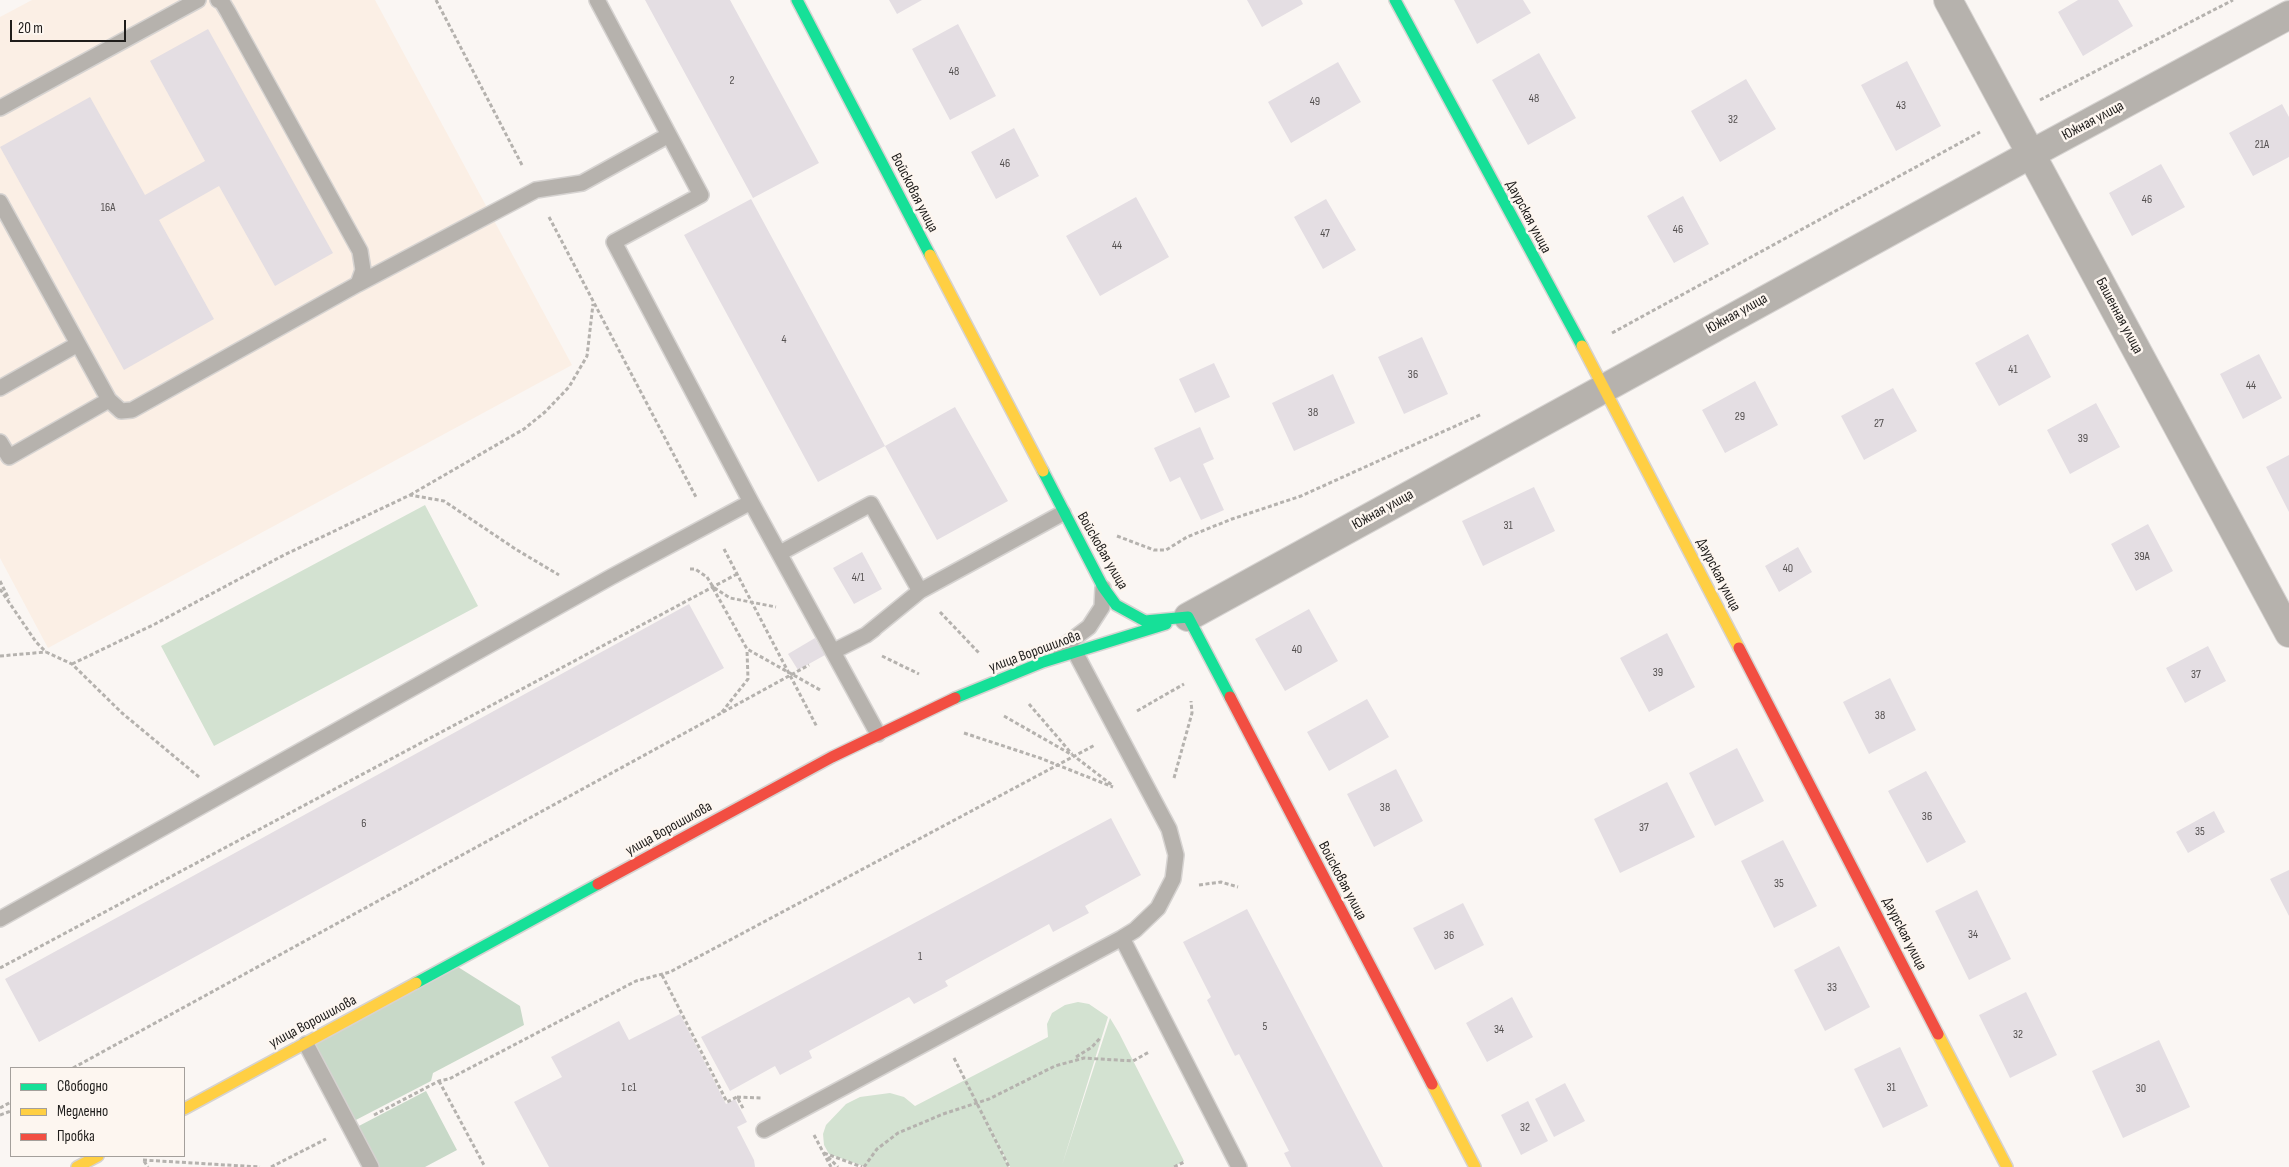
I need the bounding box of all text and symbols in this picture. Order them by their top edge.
scale bar [12,10,129,42]
text: 20 m [18,19,43,38]
house number: 48 [949,65,959,79]
house number: 2 [730,74,734,88]
house number: 48 [1529,92,1539,106]
house number: 49 [1310,95,1320,109]
street label: Южная улица [2059,97,2127,145]
house number: 43 [1896,99,1906,113]
house number: 32 [1728,113,1738,127]
house number: 21А [2255,138,2269,152]
street label: Войсковая улица [886,150,942,236]
house number: 46 [1000,157,1010,171]
street label: Даурская улица [1501,178,1555,256]
house number: 46 [2142,193,2152,207]
house number: 16А [101,201,115,215]
house number: 46 [1673,223,1683,237]
house number: 47 [1320,227,1330,241]
house number: 44 [1112,239,1122,253]
street label: Башенная улица [2091,275,2147,357]
street label: Южная улица [1703,290,1771,338]
house number: 4 [781,333,787,347]
house number: 41 [2008,363,2018,377]
house number: 36 [1408,368,1418,382]
house number: 44 [2246,379,2256,393]
house number: 38 [1308,406,1318,420]
house number: 29 [1735,410,1745,424]
house number: 27 [1874,417,1884,431]
house number: 39 [2078,432,2088,446]
street label: Южная улица [1349,486,1417,534]
street label: Войсковая улица [1073,509,1131,593]
house number: 31 [1503,519,1513,533]
street label: Даурская улица [1692,535,1744,615]
house number: 39А [2134,550,2150,564]
house number: 40 [1783,562,1793,576]
house number: 4/1 [852,571,864,585]
street label: улица Ворошилова [987,627,1083,677]
house number: 40 [1292,643,1302,657]
house number: 39 [1653,666,1663,680]
house number: 37 [2191,668,2201,682]
house number: 38 [1875,709,1885,723]
street label: улица Ворошилова [623,798,715,860]
house number: 38 [1380,801,1390,815]
house number: 36 [1922,810,1932,824]
house number: 6 [361,817,367,831]
house number: 37 [1639,821,1649,835]
house number: 35 [2195,825,2205,839]
street label: Войсковая улица [1314,839,1370,923]
house number: 35 [1774,877,1784,891]
street label: Даурская улица [1878,894,1930,974]
house number: 34 [1968,928,1978,942]
house number: 36 [1444,929,1454,943]
house number: 1 [918,950,922,964]
house number: 33 [1827,981,1837,995]
street label: улица Ворошилова [266,991,360,1053]
house number: 5 [1263,1020,1267,1034]
house number: 34 [1494,1023,1504,1037]
house number: 32 [2013,1028,2023,1042]
legend [10,1067,185,1157]
text: Свободно [57,1077,108,1096]
house number: 1 с1 [621,1081,637,1095]
house number: 31 [1886,1081,1896,1095]
house number: 30 [2136,1082,2146,1096]
text: Медленно [57,1102,108,1121]
house number: 32 [1520,1121,1530,1135]
text: Пробка [57,1127,95,1146]

